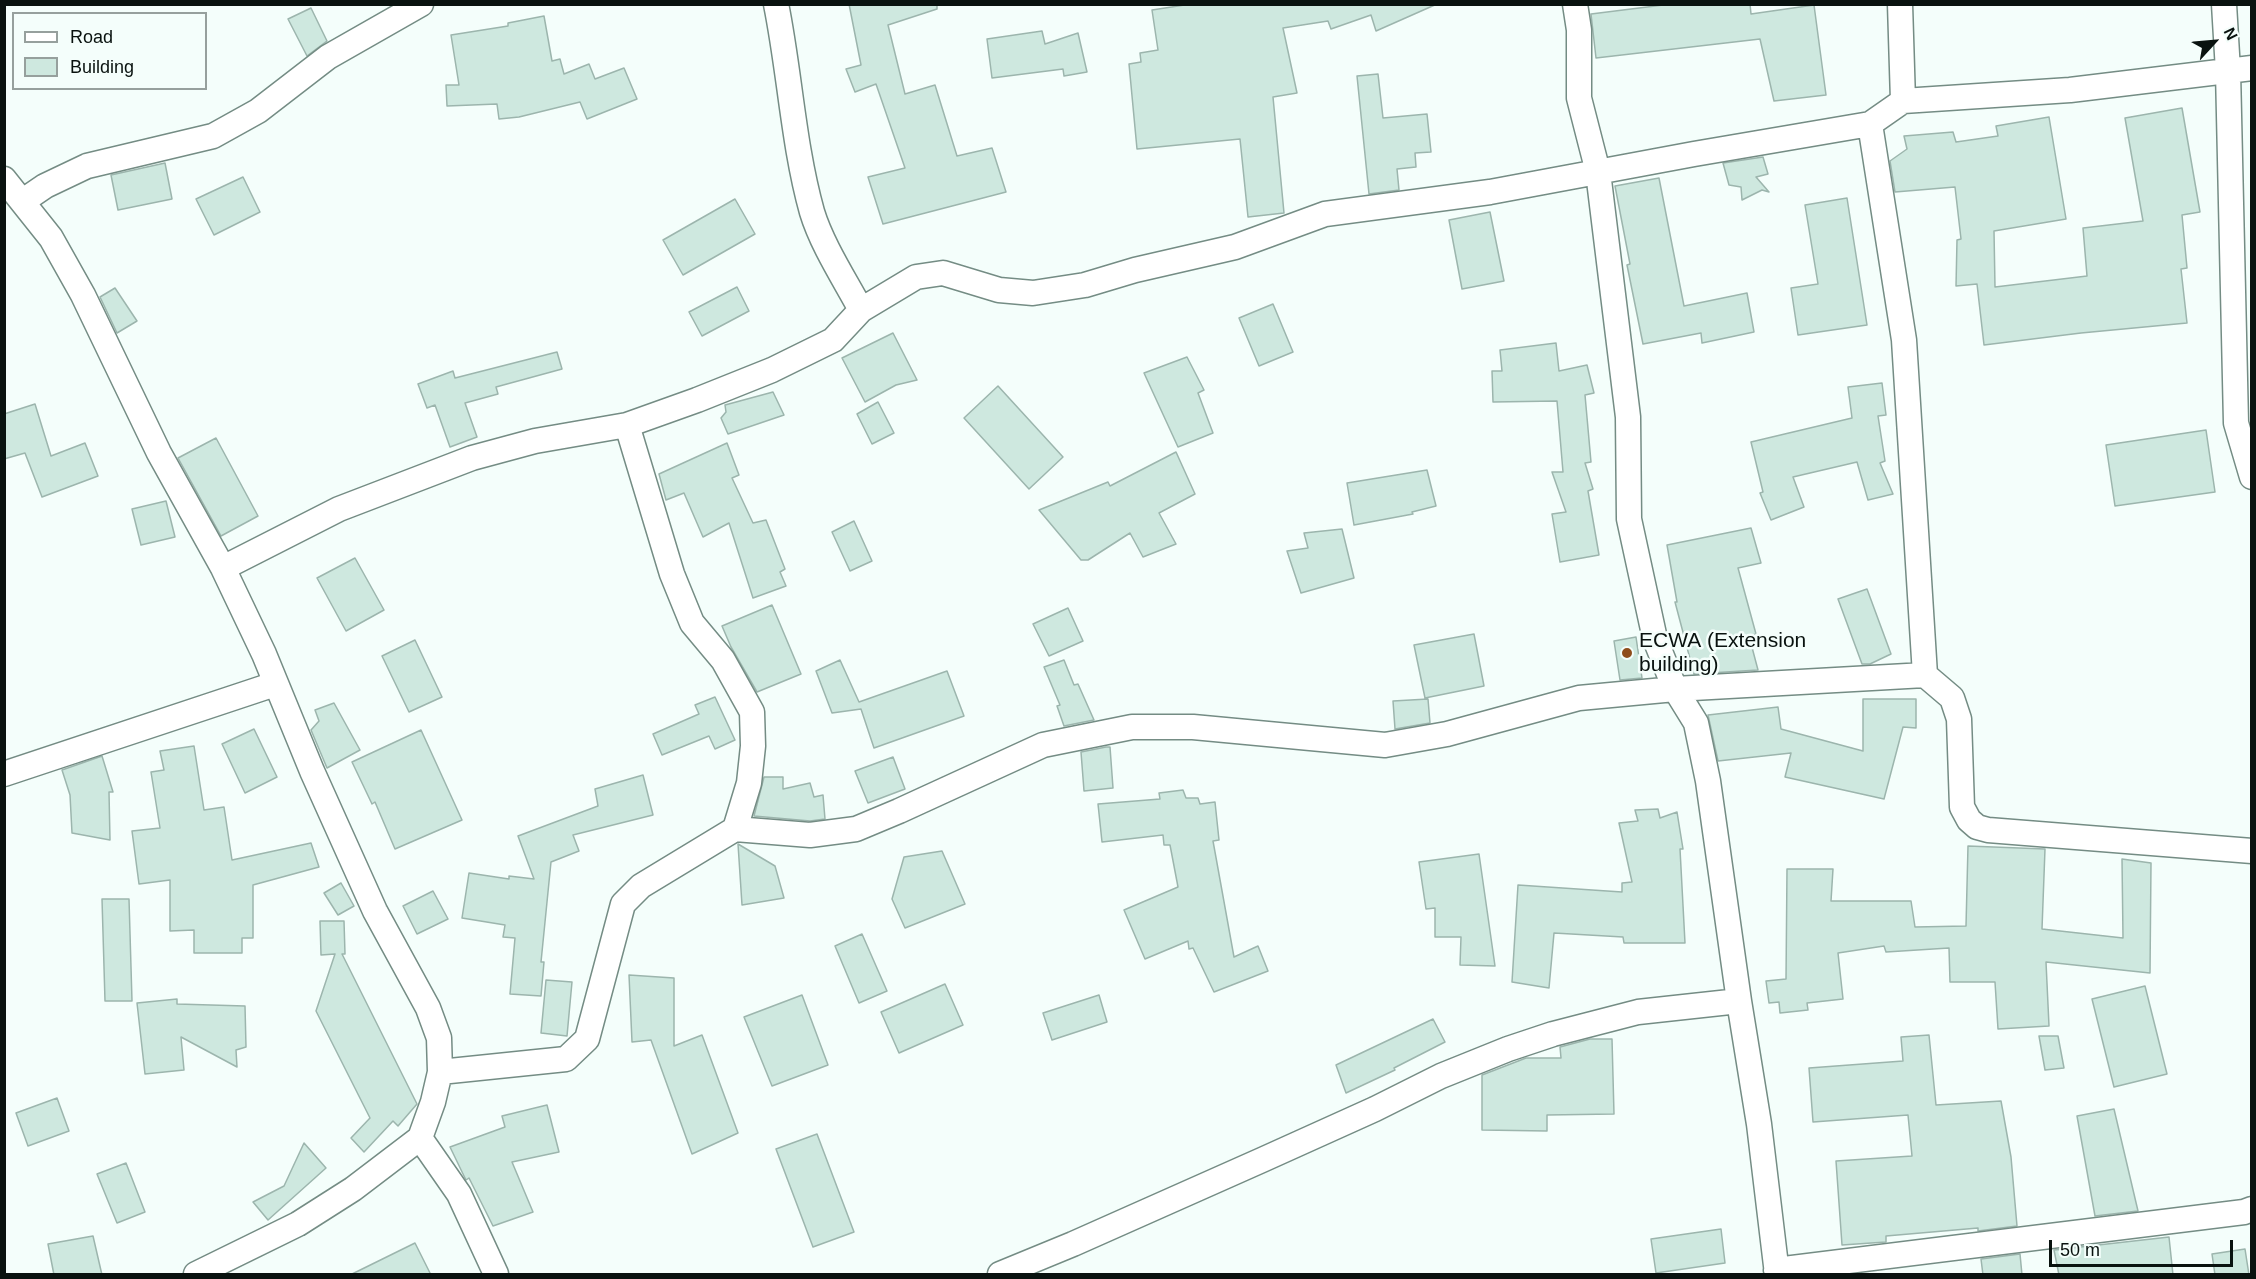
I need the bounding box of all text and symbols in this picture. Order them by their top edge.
legend [12,12,207,90]
north arrow [2184,12,2244,72]
text: N [2220,25,2241,43]
text: Road [70,27,113,47]
text: Building [70,57,134,77]
place label: ECWA (Extension building) [1639,628,1806,678]
marker: ECWA (Extension building) [1620,646,1634,660]
scale bar [2052,1228,2236,1266]
text: 50 m [2060,1240,2100,1260]

